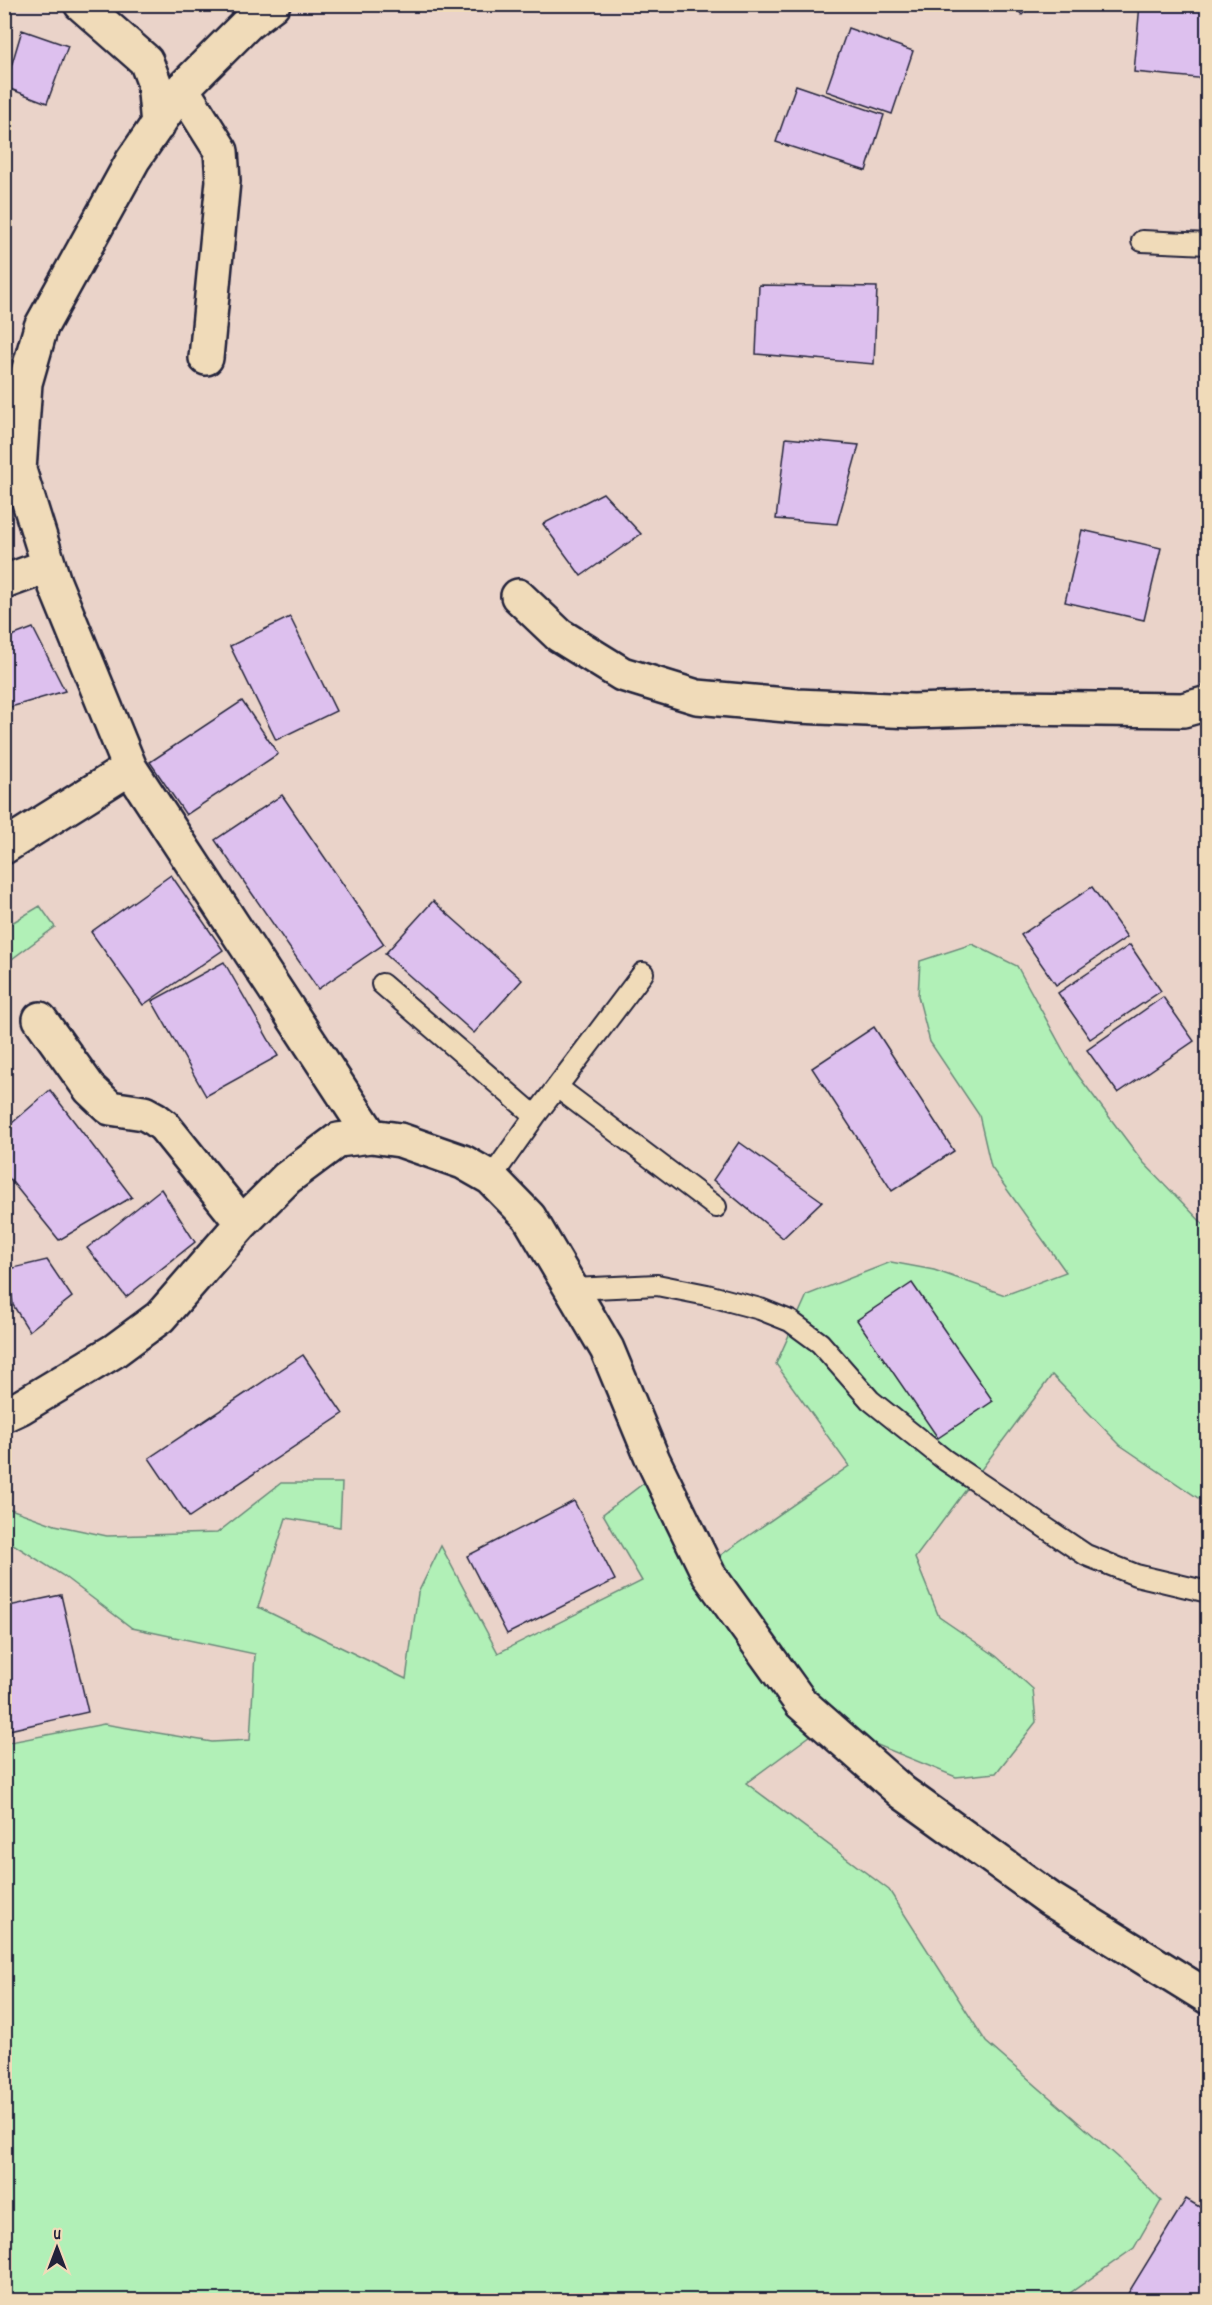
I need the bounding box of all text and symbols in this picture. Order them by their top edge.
north arrow [27,2218,87,2278]
text: U [53,2224,61,2247]

